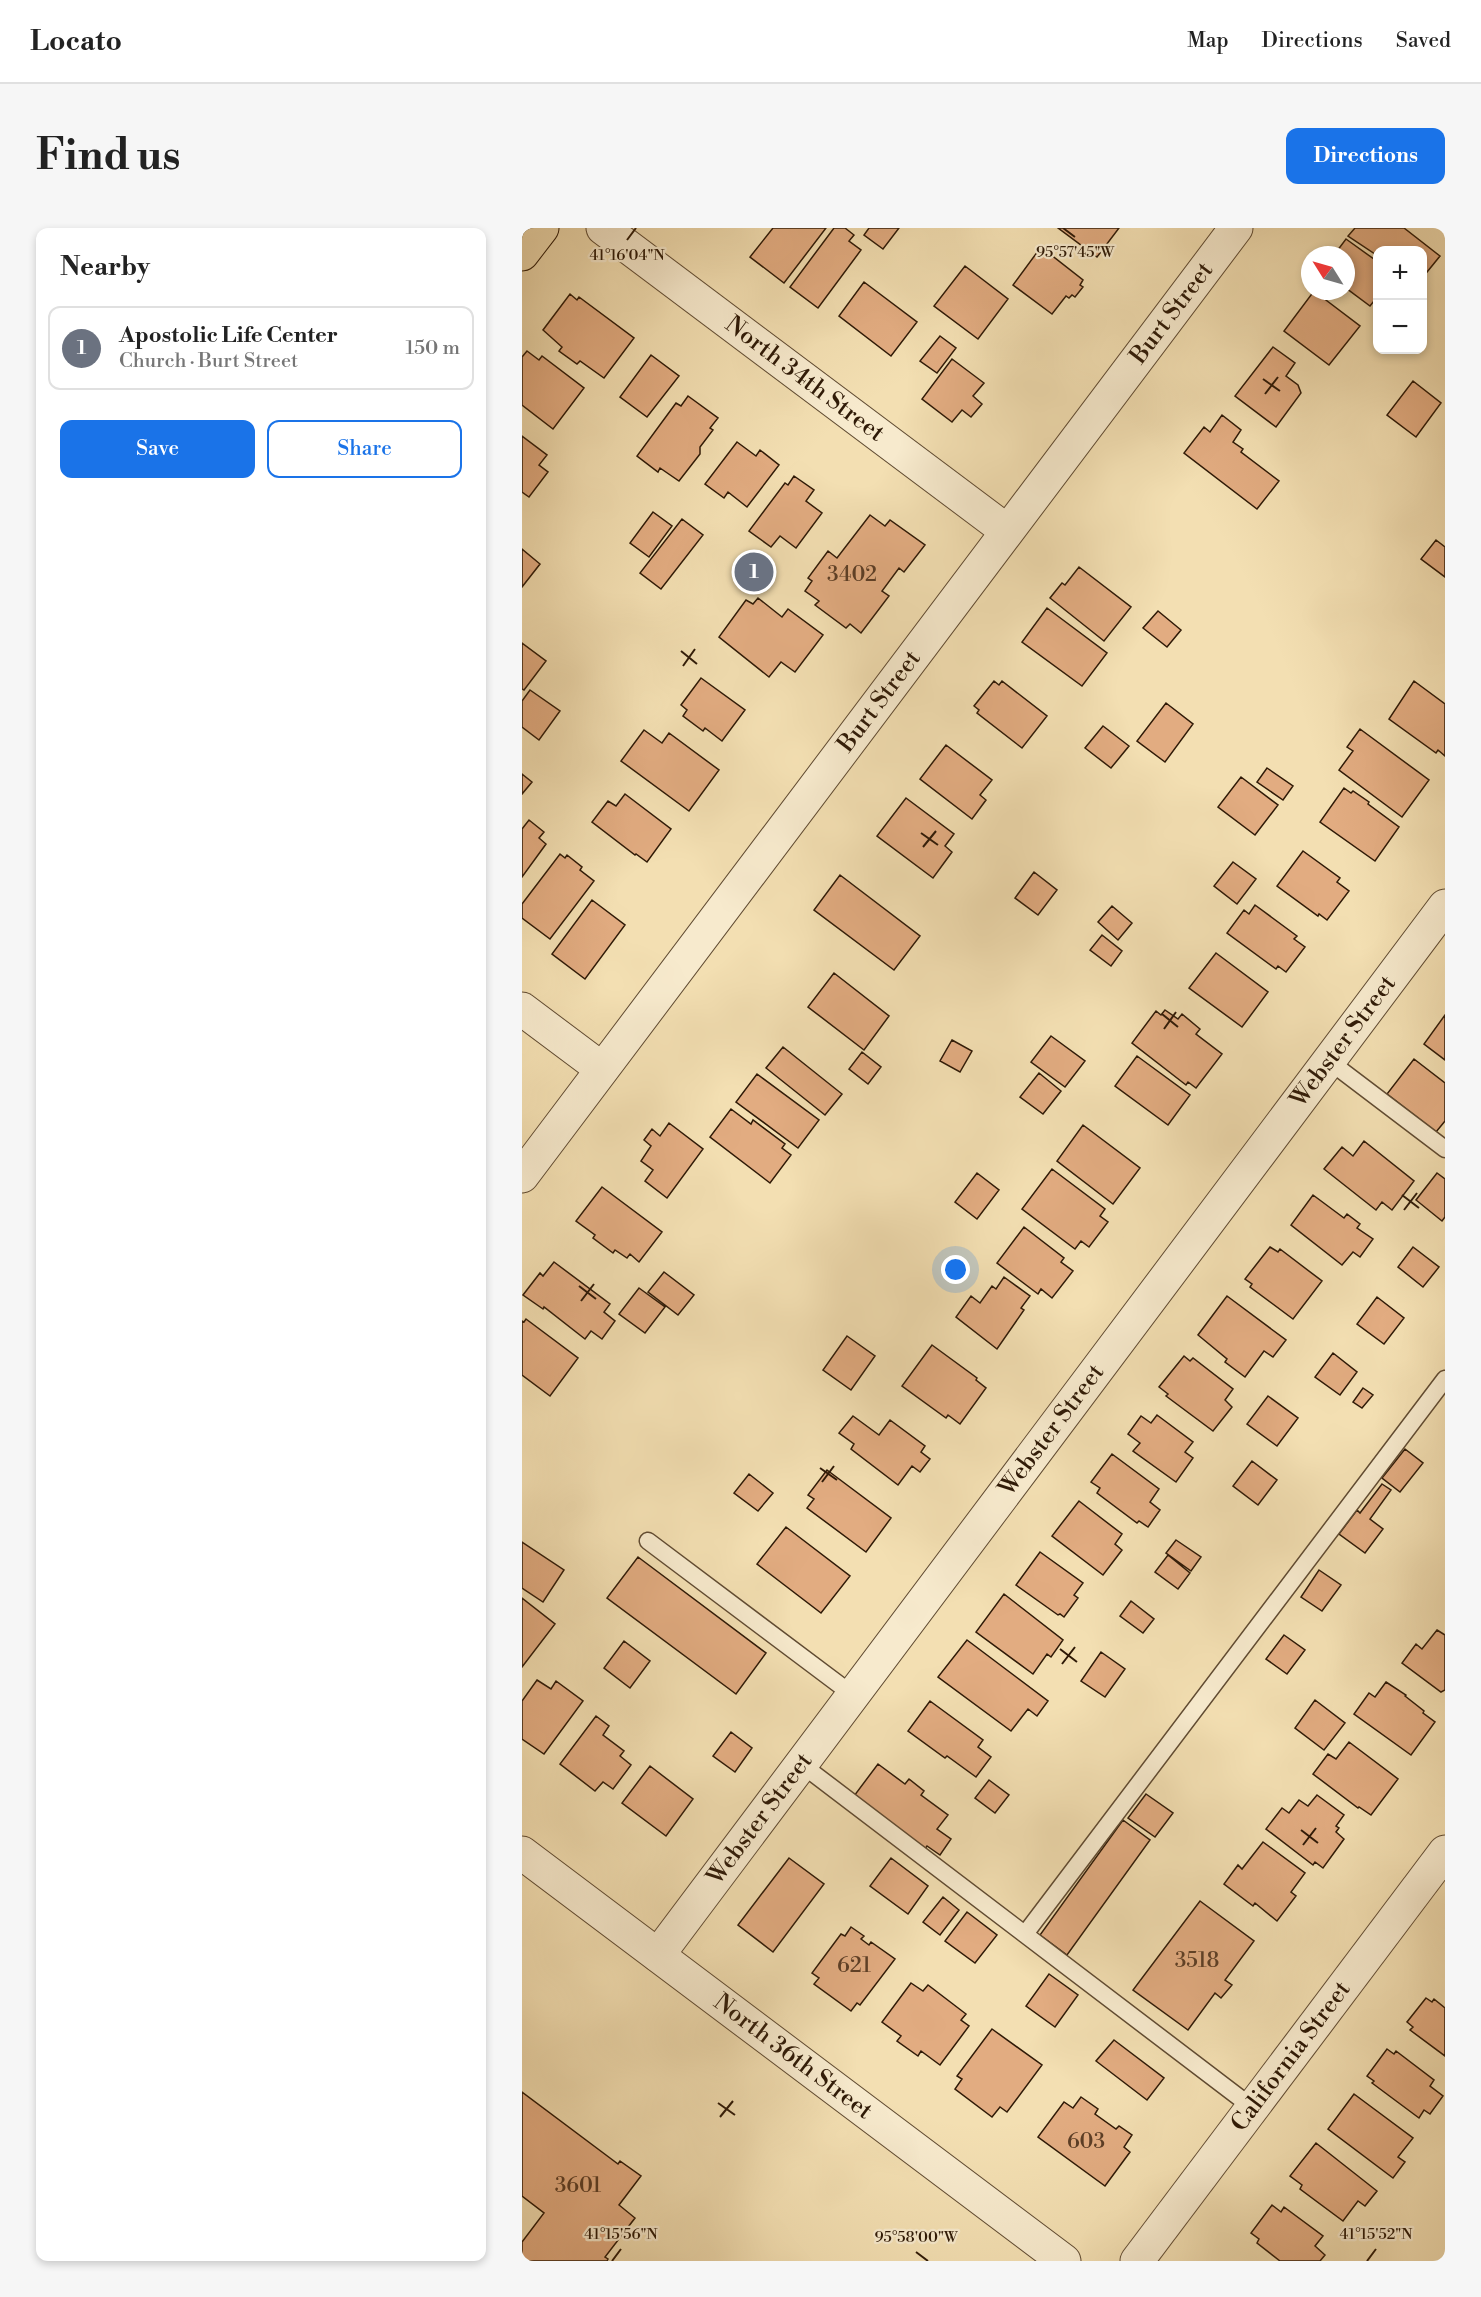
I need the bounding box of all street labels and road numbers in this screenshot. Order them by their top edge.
street label: Burt Street [1123,256,1220,371]
street label: North 34th Street [719,310,891,449]
street label: Burt Street [831,644,928,759]
street label: Webster Street [1283,969,1403,1114]
street label: Webster Street [992,1358,1111,1503]
street label: Webster Street [700,1747,820,1892]
street label: California Street [1225,1975,1358,2138]
street label: North 36th Street [707,1987,879,2127]

